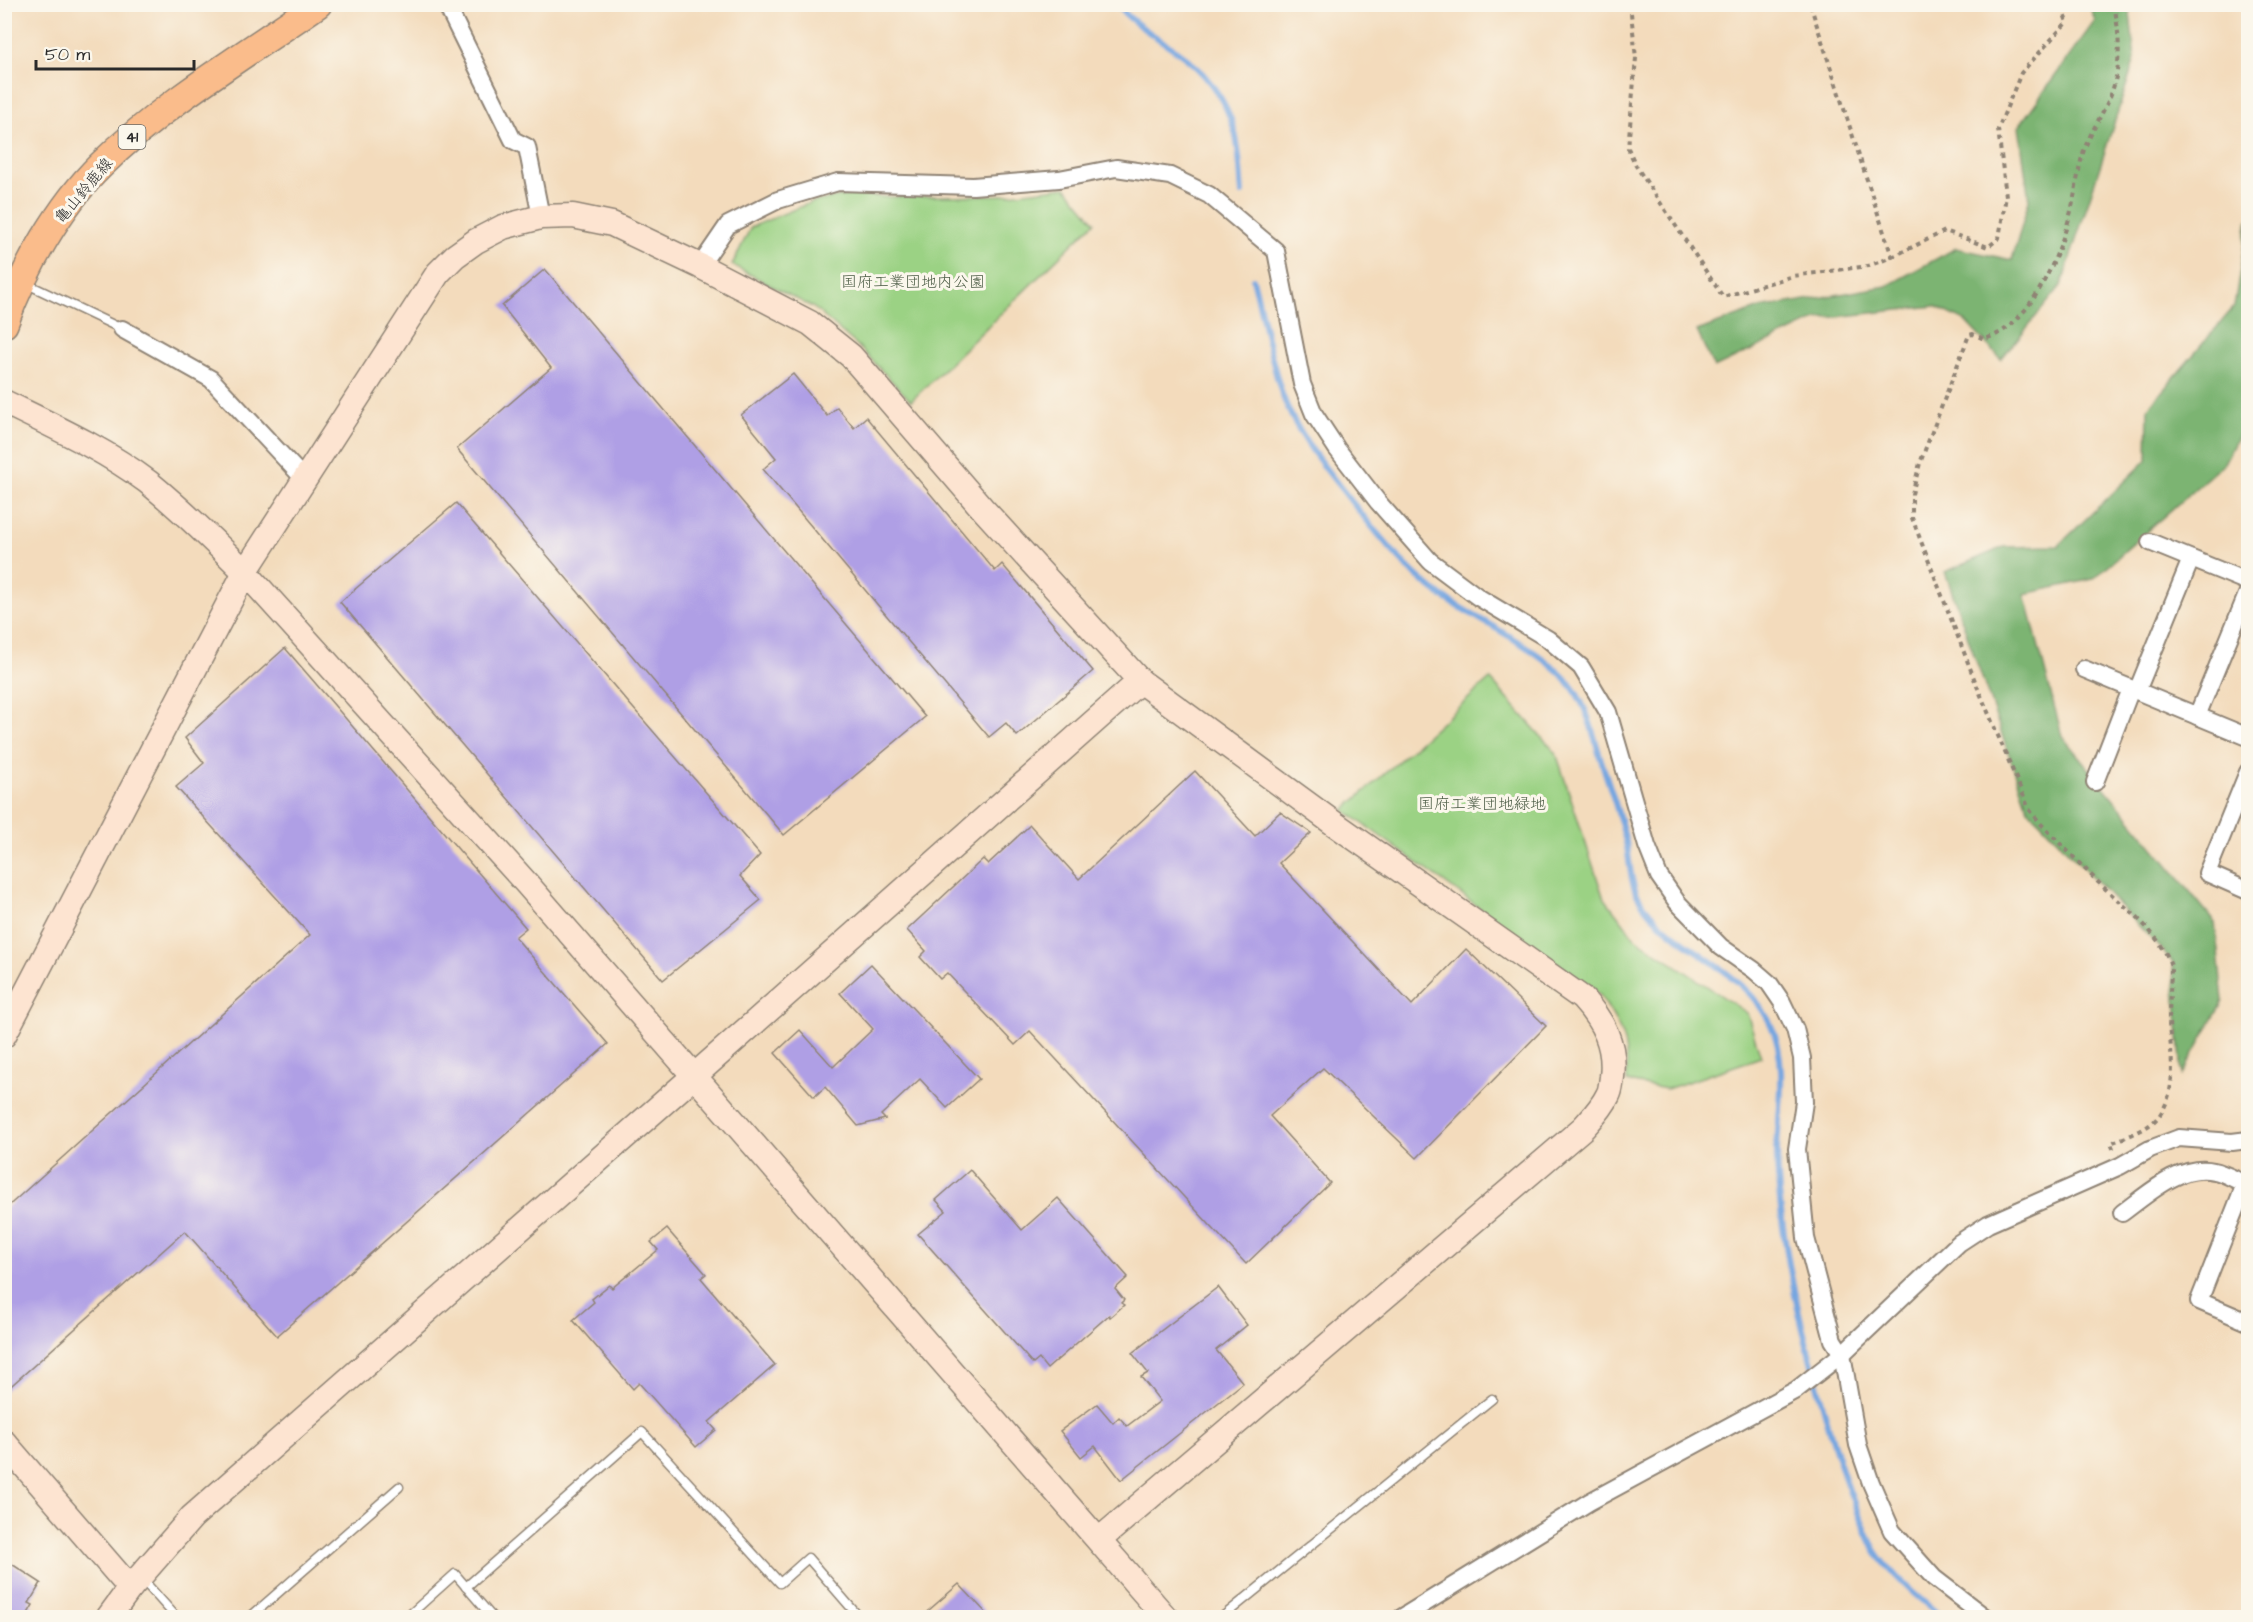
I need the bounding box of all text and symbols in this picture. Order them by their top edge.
scale bar [36,33,194,71]
text: 50 m [45,42,90,67]
road number: 41 [118,125,146,149]
street label: 亀山鈴鹿線 [50,153,118,228]
park label: 国府工業団地内公園 [841,271,985,293]
park label: 国府工業団地緑地 [1418,793,1546,815]

